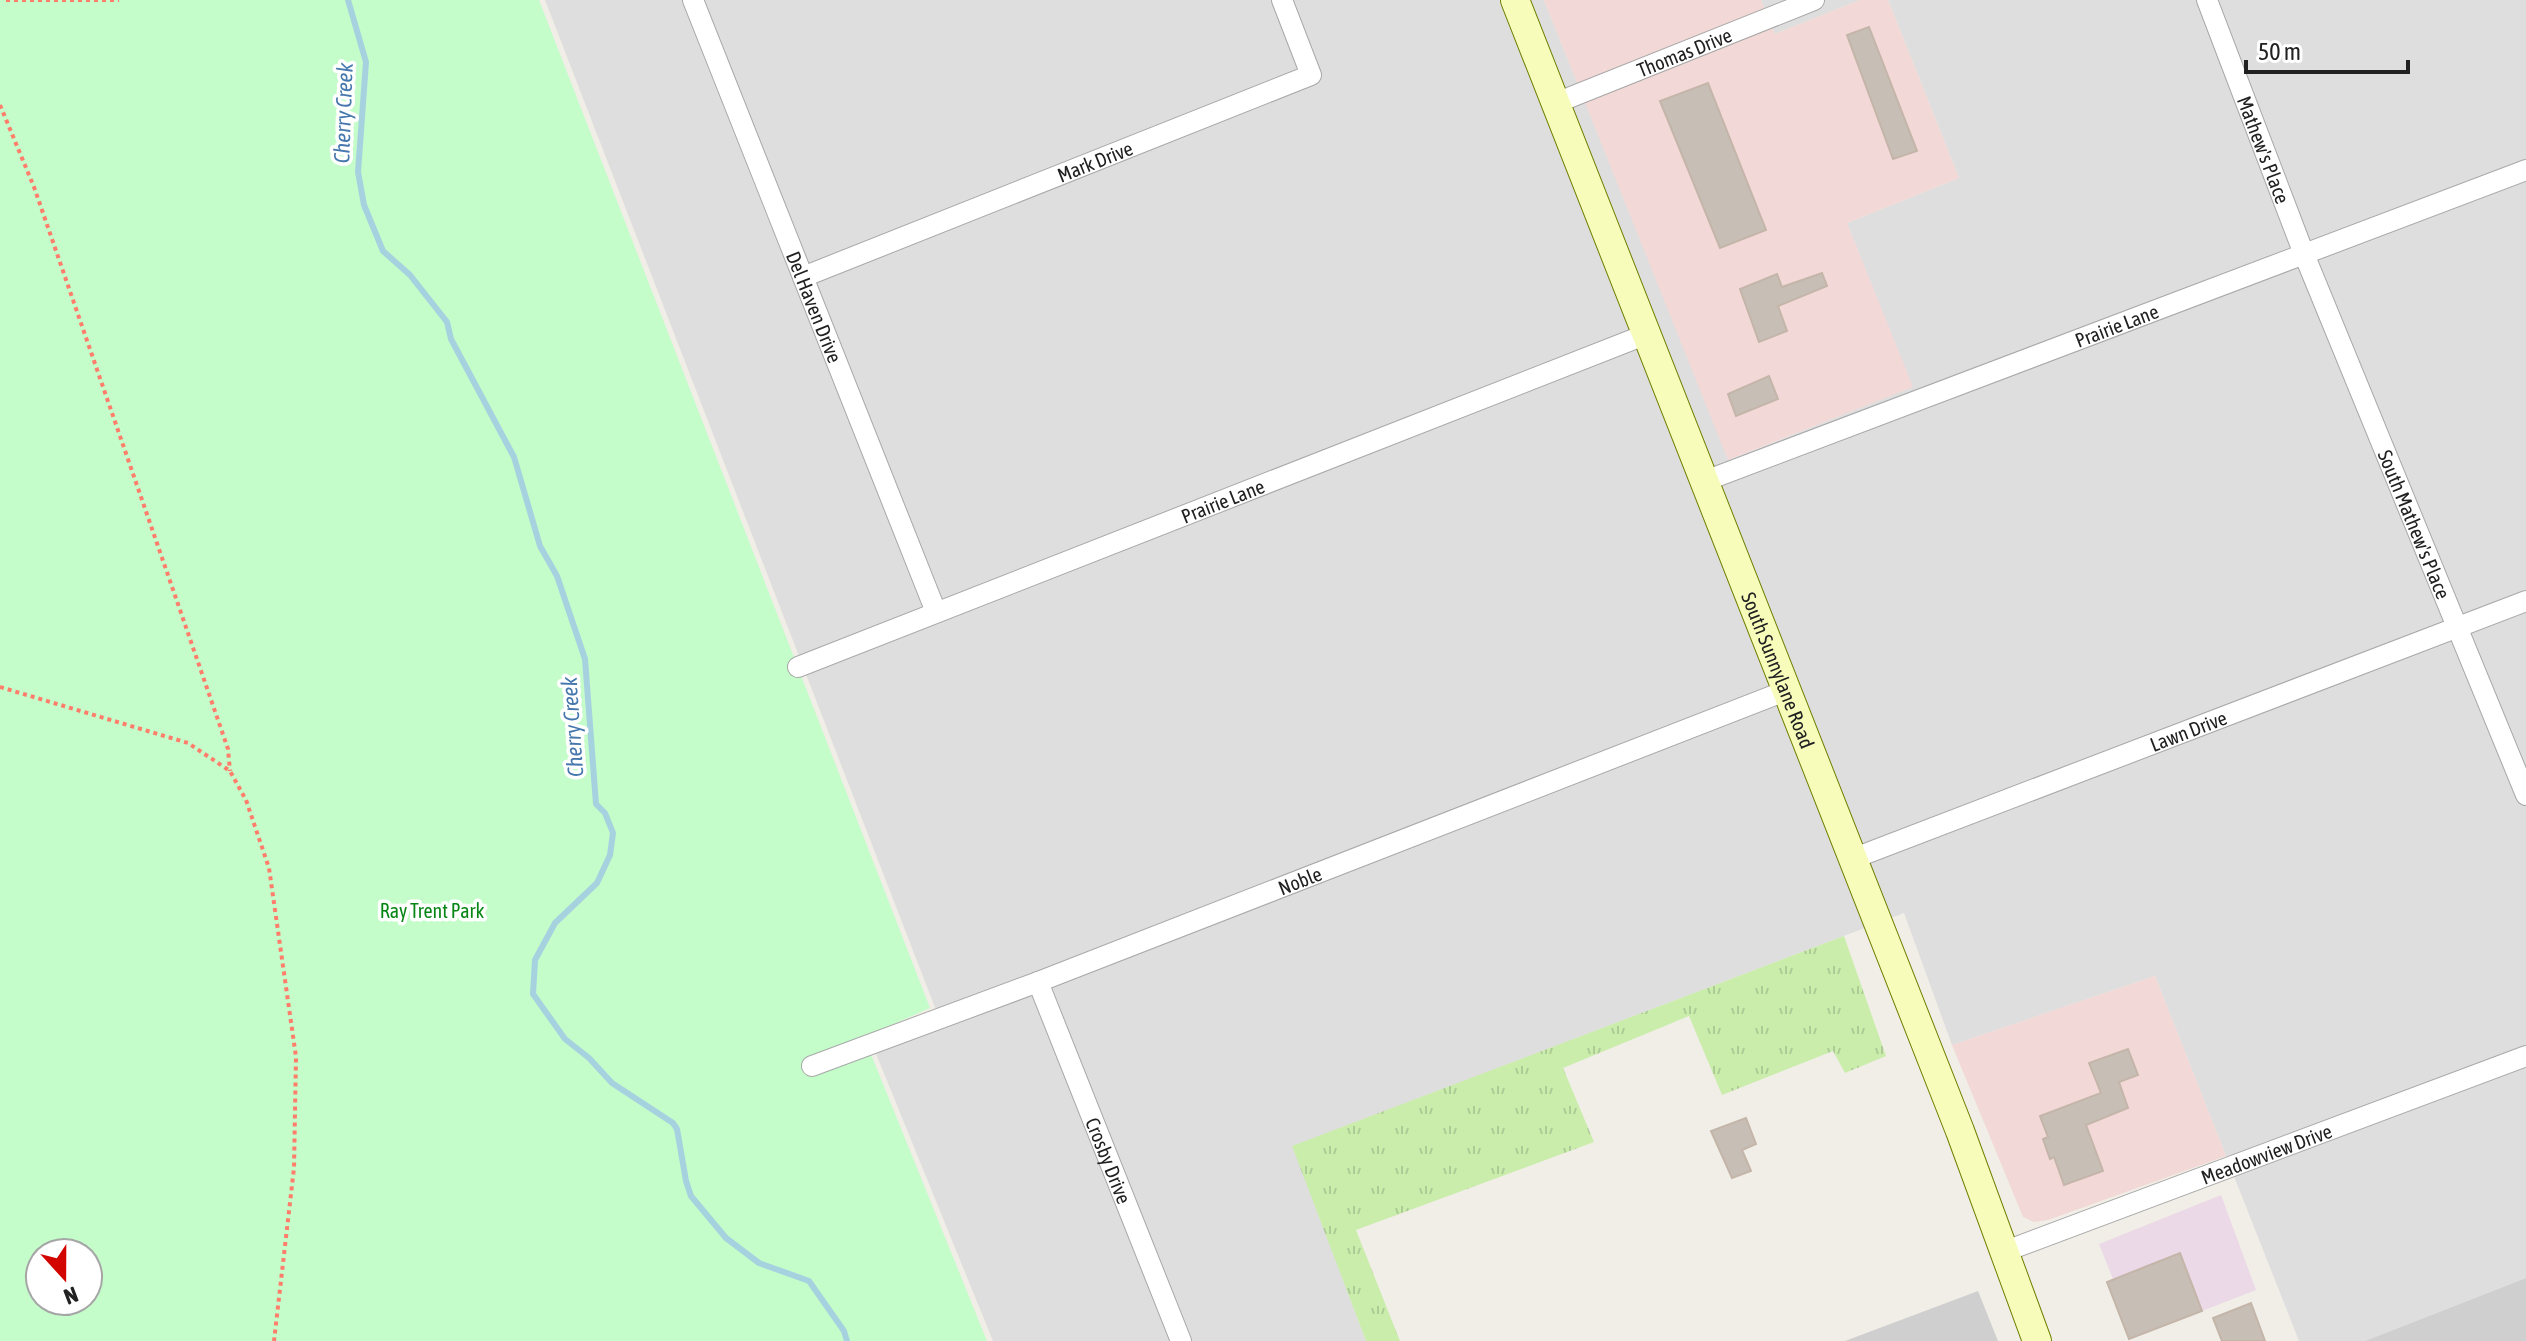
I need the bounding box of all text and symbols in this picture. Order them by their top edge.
street label: Thomas Drive [1634,23,1735,81]
scale bar [2246,24,2408,74]
text: 50 m [2258,38,2301,65]
water label: Cherry Creek [328,62,358,164]
street label: Mathew's Place [2233,93,2295,206]
street label: Mark Drive [1054,136,1136,186]
street label: Del Haven Drive [782,248,847,366]
street label: Prairie Lane [2072,299,2161,351]
street label: South Mathew's Place [2374,446,2456,602]
street label: Prairie Lane [1178,474,1267,527]
street label: South Sunnylane Road [1738,589,1820,751]
water label: Cherry Creek [556,676,588,778]
street label: Lawn Drive [2147,705,2230,755]
street label: Noble [1275,861,1325,899]
park label: Ray Trent Park [380,899,484,922]
street label: Crosby Drive [1082,1114,1136,1207]
street label: Meadowview Drive [2198,1118,2335,1188]
north arrow [24,1237,104,1317]
text: N [60,1281,82,1310]

